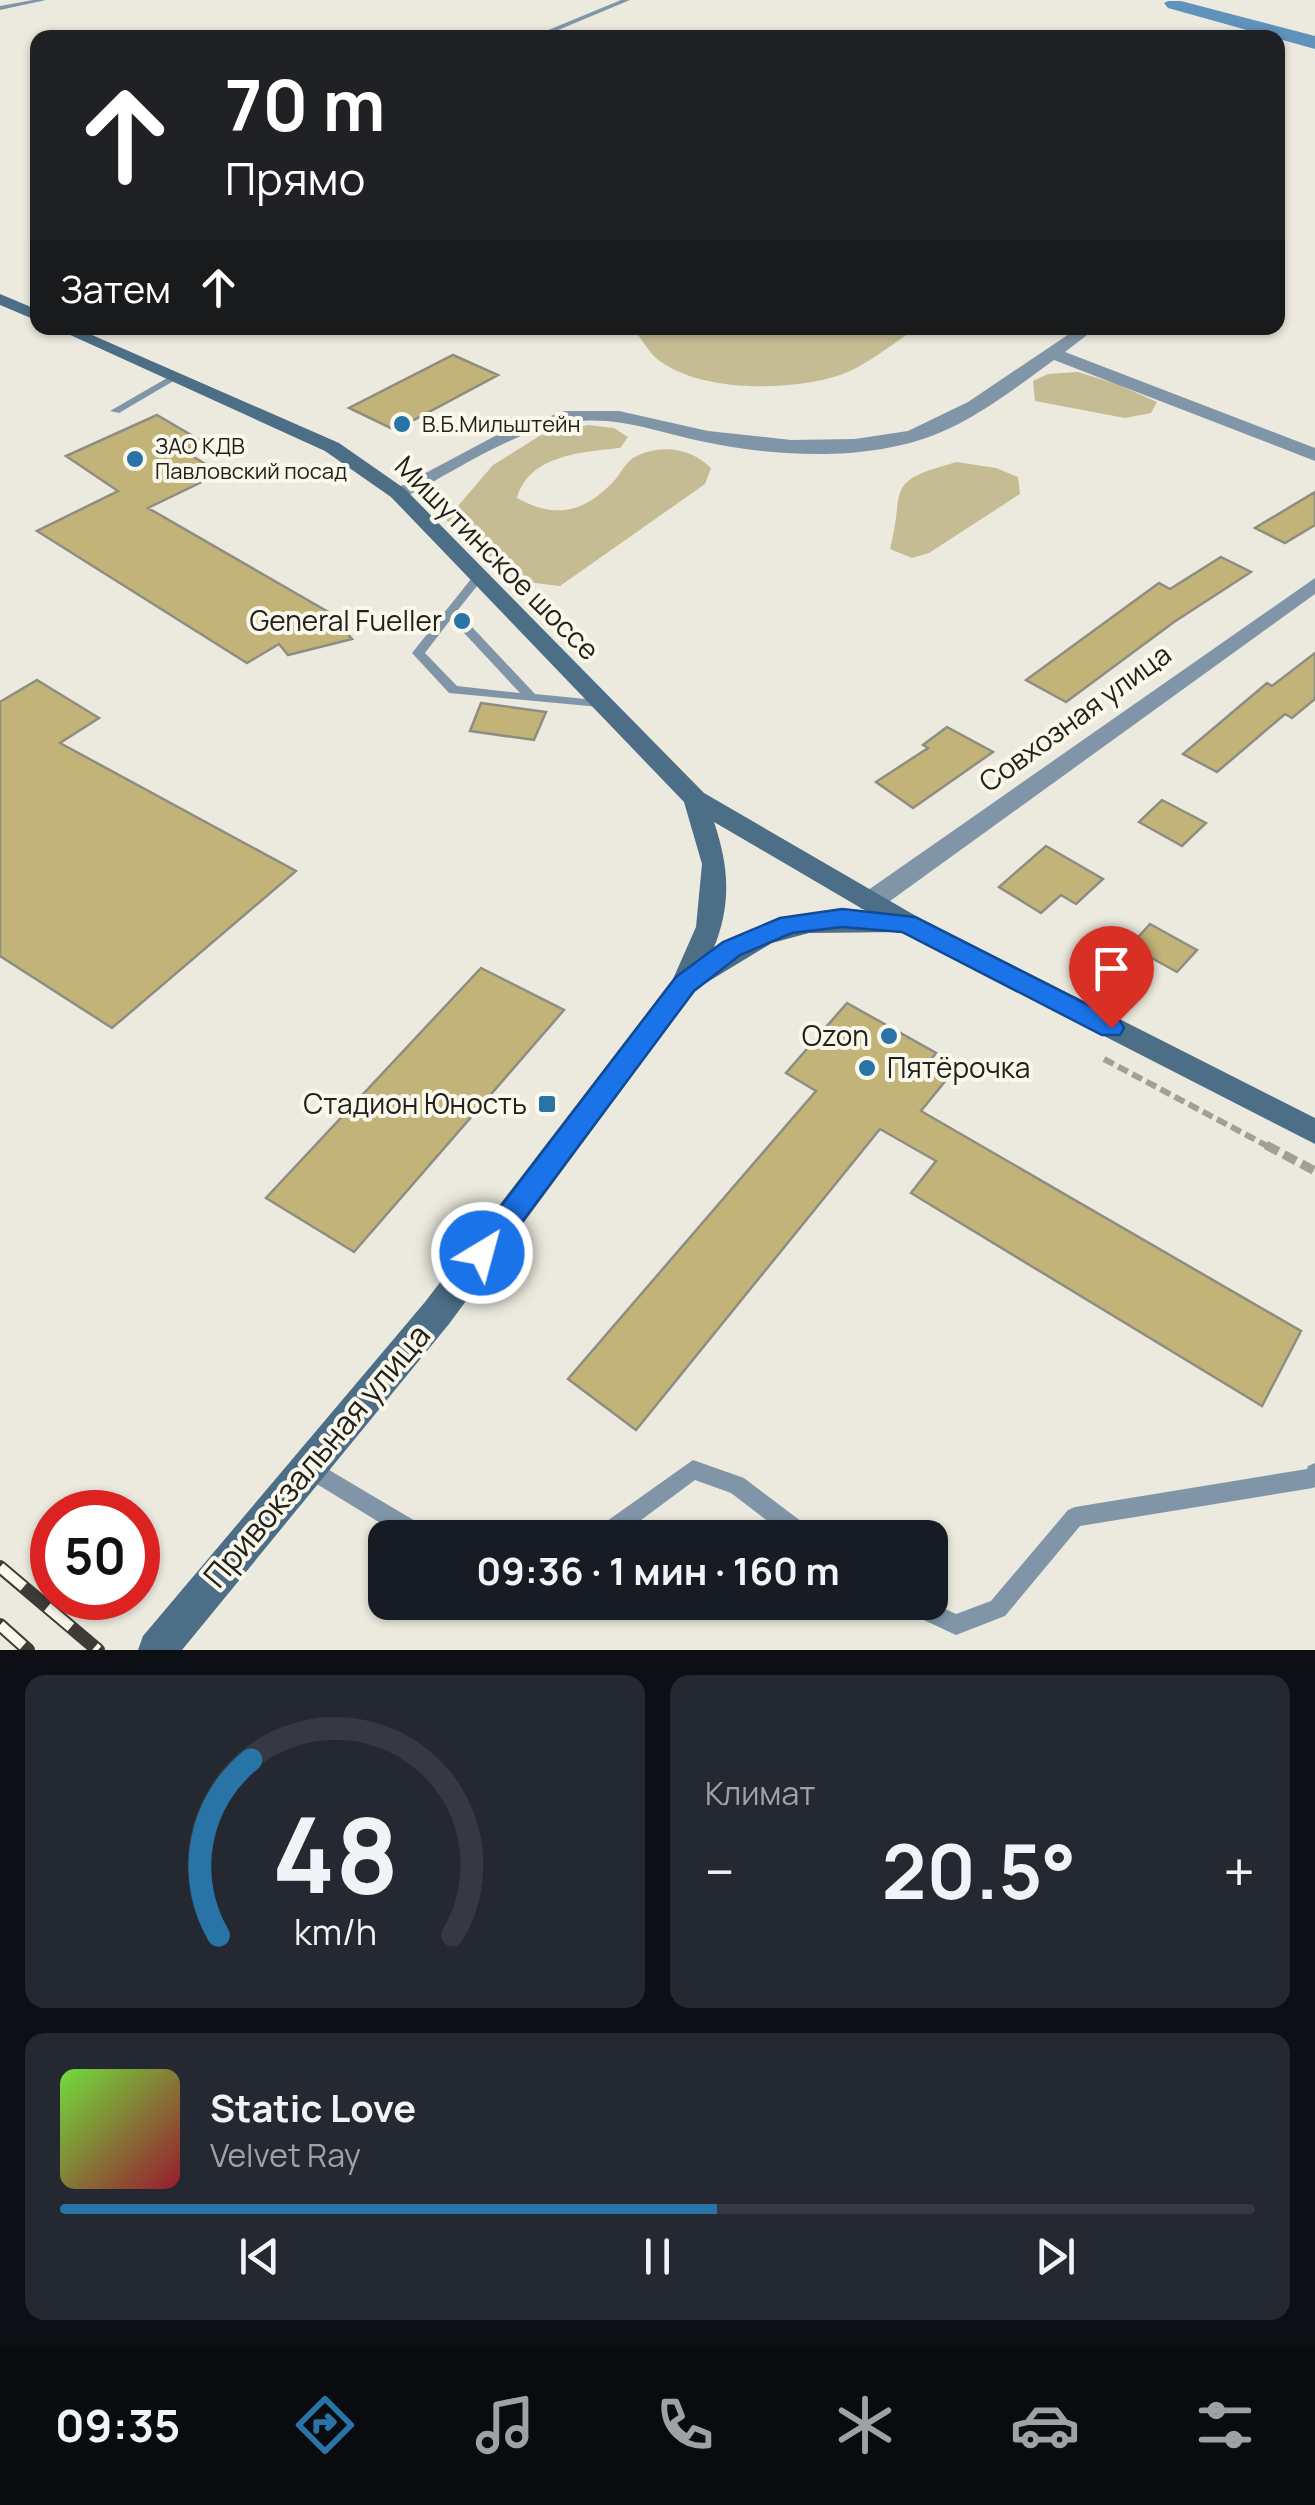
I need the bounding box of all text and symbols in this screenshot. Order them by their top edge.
text: 70 m [225,56,385,152]
icon: ahead [60,70,190,200]
text: Прямо [225,147,365,209]
icon: ahead [191,260,246,315]
text: Затем [60,262,171,314]
place label: В.Б.Мильштейн [422,409,581,439]
marker: В.Б.Мильштейн [391,413,413,435]
place label: ЗАО КДВ Павловский посад [155,431,347,486]
street label: Мишутинское шоссе [387,447,608,668]
marker: ЗАО КДВ Павловский посад [124,448,146,470]
place label: General Fueller [250,601,442,639]
marker: General Fueller [451,610,473,632]
street label: Совхозная улица [971,635,1178,800]
pin [1069,926,1154,1029]
icon: arrive [1084,941,1139,996]
place label: Ozon [802,1016,869,1054]
marker: Ozon [878,1025,900,1047]
place label: Пятёрочка [887,1048,1030,1086]
marker: Пятёрочка [856,1057,878,1079]
place label: Стадион Юность [303,1084,527,1122]
marker: Стадион Юность [536,1093,558,1115]
position arrow [430,1201,534,1305]
street label: Привокзальная улица [193,1314,440,1596]
speed limit sign: 50 [30,1490,160,1620]
text: 09:36 · 1 мин · 160 m [476,1544,840,1596]
text: Климат [705,1771,815,1815]
text: 48 [272,1782,398,1924]
text: 20.5° [882,1819,1076,1922]
text: − [705,1833,735,1909]
text: + [1223,1833,1255,1909]
text: km/h [293,1907,377,1956]
text: Static Love [210,2081,416,2133]
text: Velvet Ray [210,2133,361,2177]
icon: previous [232,2229,287,2284]
icon: pause [630,2229,685,2284]
icon: next [1028,2229,1083,2284]
icon: directions [290,2390,360,2460]
icon: music [470,2390,540,2460]
icon: phone [650,2390,720,2460]
icon: climate [830,2390,900,2460]
icon: car [1010,2390,1080,2460]
icon: filters [1190,2390,1260,2460]
text: 09:35 [55,2394,180,2456]

